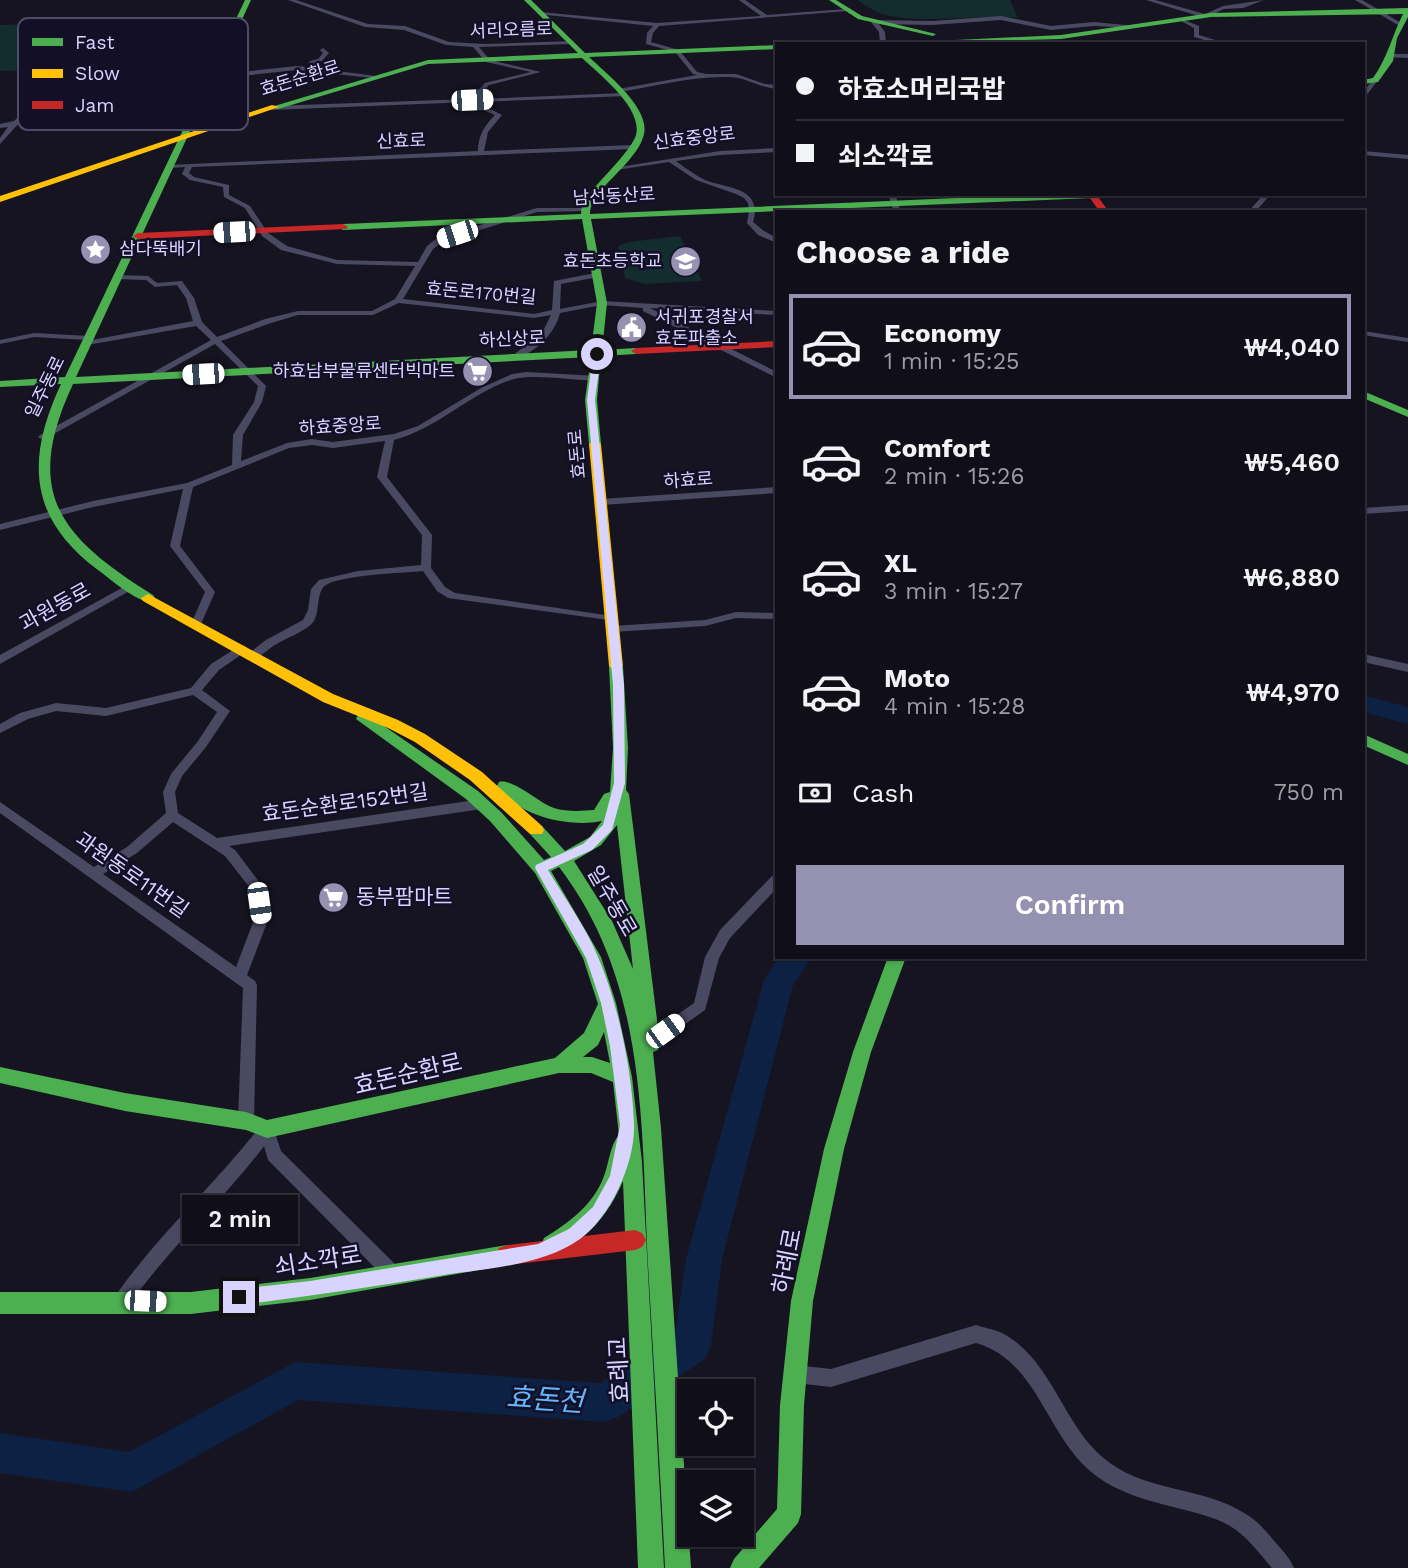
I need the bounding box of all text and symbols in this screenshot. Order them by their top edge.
legend [18,18,248,130]
street label: 서리오름로 [469,18,553,41]
text: Fast [75,31,114,54]
street label: 효돈순환로 [257,55,343,100]
text: Slow [75,62,120,85]
text: 하효소머리국밥 [838,74,1005,104]
car [451,89,494,111]
text: Jam [75,94,114,117]
street label: 신효중앙로 [652,122,736,153]
street label: 신효로 [376,129,426,152]
text: 쇠소깍로 [838,141,934,171]
street label: 남선동산로 [572,183,656,208]
car [434,218,481,250]
car [213,220,256,244]
place icon: 삼다뚝배기 [79,232,113,266]
text: Choose a ride [796,233,1010,271]
place label: 삼다뚝배기 [119,238,202,259]
school or university icon: 효돈초등학교 [668,244,702,278]
place label: 효돈초등학교 [563,250,662,271]
street label: 효돈로170번길 [425,277,537,308]
place label: 서귀포경찰서 효돈파출소 [655,306,754,348]
public building icon: 서귀포경찰서 효돈파출소 [615,310,649,344]
icon: car [800,315,863,378]
text: Economy [884,318,1001,348]
street label: 하신상로 [478,326,546,351]
text: ₩4,040 [1244,332,1340,362]
route start [581,338,613,370]
text: 1 min · 15:25 [884,348,1019,375]
street label: 일주동로 [21,352,69,421]
supermarket icon: 하효남부물류센터빅마트 [461,354,495,388]
place label: 하효남부물류센터빅마트 [273,360,455,381]
car [182,362,225,386]
street label: 하효중앙로 [298,412,382,439]
street label: 효돈로 [564,428,589,480]
icon: car [800,430,863,493]
text: Comfort [884,433,990,463]
text: ₩5,460 [1244,447,1340,477]
text: 2 min · 15:26 [884,463,1025,490]
street label: 하효로 [662,467,713,492]
icon: car [800,545,863,608]
text: XL [884,548,917,578]
text: ₩6,880 [1243,562,1340,592]
street label: 과원동로 [15,577,95,636]
text: 3 min · 15:27 [884,578,1023,605]
icon: car [800,660,863,723]
text: Moto [884,663,950,693]
text: ₩4,970 [1246,677,1340,707]
text: 4 min · 15:28 [884,693,1025,720]
icon: cash [796,774,834,812]
street label: 효돈순환로152번길 [260,778,430,827]
text: Cash [852,778,914,808]
text: 750 m [1274,779,1344,806]
street label: 과원동로11번길 [71,826,194,923]
street label: 일주동로 [582,861,643,940]
button: Confirm [796,865,1344,945]
supermarket icon: 동부팜마트 [316,880,350,914]
car [246,881,273,925]
place label: 동부팜마트 [356,884,453,909]
car [642,1010,689,1052]
street label: 효돈순환로 [351,1048,465,1100]
callout: 2 min [181,1196,297,1244]
text: 2 min [208,1206,272,1233]
street label: 하례로 [767,1226,807,1296]
street label: 쇠소깍로 [272,1240,364,1282]
route end [223,1281,255,1313]
car [124,1290,167,1312]
street label: 효례교 [603,1336,635,1404]
map controls [677,1379,754,1547]
button: locate [677,1379,754,1456]
water label: 효돈천 [505,1380,588,1419]
button: layers [677,1470,754,1547]

